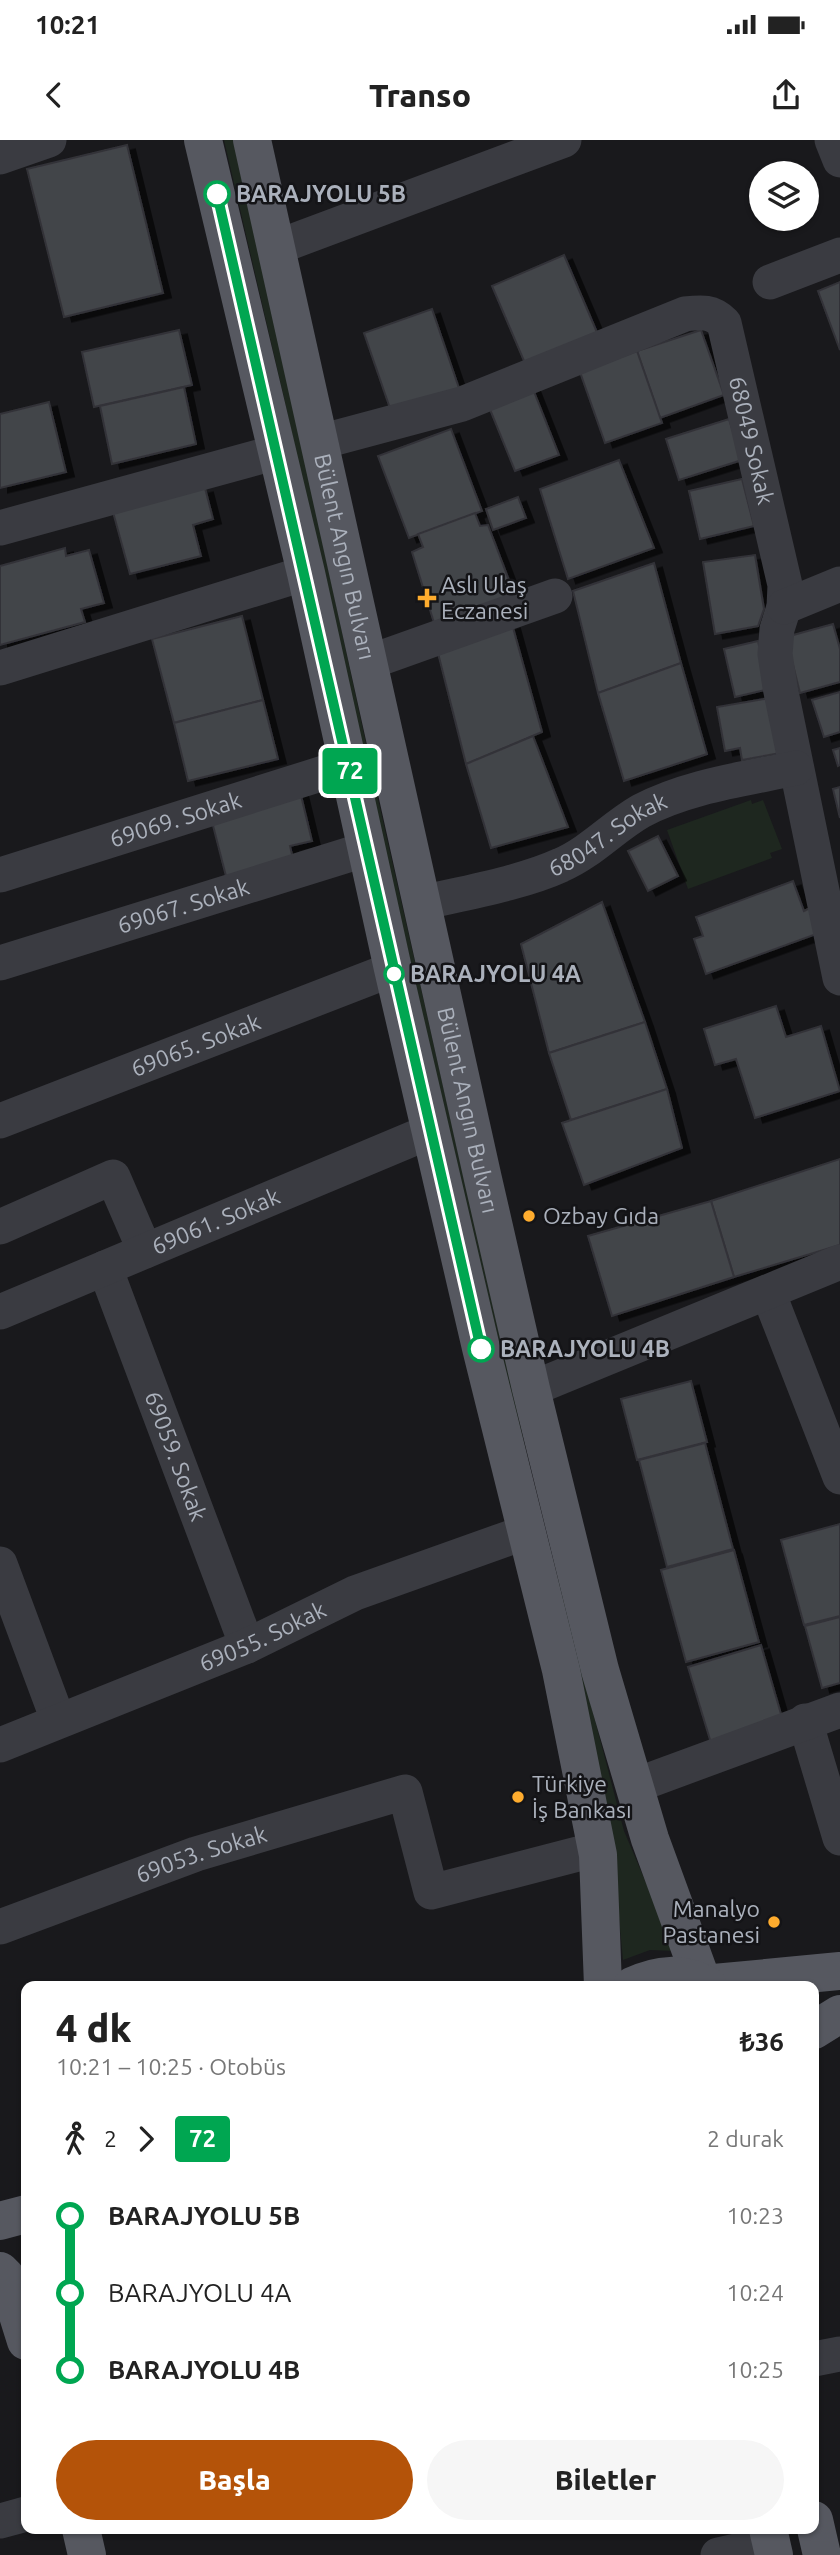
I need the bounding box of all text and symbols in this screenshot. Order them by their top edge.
text: 10:21 [35,10,100,39]
icon: back [35,76,73,114]
icon: share [767,76,805,114]
text: Transo [369,77,471,113]
map controls [749,161,819,231]
button: layers [749,161,819,231]
marker: BARAJYOLU 5B [204,181,230,207]
place label: BARAJYOLU 5B [236,181,406,206]
street label: 68049 Sokak [725,374,779,507]
street label: Bülent Angın Bulvarı [310,451,380,662]
place label: Aslı Ulaş Eczanesi [441,572,528,623]
marker: Aslı Ulaş Eczanesi [419,590,435,606]
line badge: 72 [318,748,382,794]
text: 72 [336,757,364,784]
street label: 69069. Sokak [107,787,245,852]
street label: 68047. Sokak [545,788,671,881]
street label: 69067. Sokak [114,873,252,938]
place label: BARAJYOLU 4A [410,961,581,986]
marker: BARAJYOLU 4A [384,964,404,984]
street label: Bülent Angın Bulvarı [433,1005,503,1216]
street label: 69065. Sokak [128,1008,264,1081]
street label: 69061. Sokak [148,1183,284,1259]
place label: Ozbay Gıda [543,1203,659,1228]
marker: Ozbay Gıda [521,1208,537,1224]
marker: BARAJYOLU 4B [468,1336,494,1362]
place label: BARAJYOLU 4B [500,1336,670,1361]
street label: 69059. Sokak [140,1388,212,1525]
street label: 69055. Sokak [195,1596,330,1676]
place label: Türkiye İş Bankası [532,1771,632,1822]
marker: Türkiye İş Bankası [510,1789,526,1805]
street label: 69053. Sokak [132,1821,270,1887]
place label: Manalyo Pastanesi [662,1896,760,1947]
marker: Manalyo Pastanesi [766,1914,782,1930]
text: 4 dk [56,2007,132,2049]
text: ₺36 [740,2027,784,2056]
text: 10:21 – 10:25 · Otobüs [56,2054,286,2079]
icon: walk [56,2120,94,2158]
icon: forward [127,2120,165,2158]
text: 72 [189,2125,216,2152]
text: 2 [104,2126,117,2151]
text: 2 durak [707,2126,784,2151]
text: BARAJYOLU 5B [108,2201,300,2230]
text: 10:23 [726,2203,784,2228]
text: BARAJYOLU 4A [108,2278,292,2307]
text: 10:24 [726,2280,784,2305]
text: BARAJYOLU 4B [108,2355,300,2384]
text: 10:25 [726,2357,784,2382]
button: Başla [56,2440,413,2520]
button: Biletler [427,2440,784,2520]

